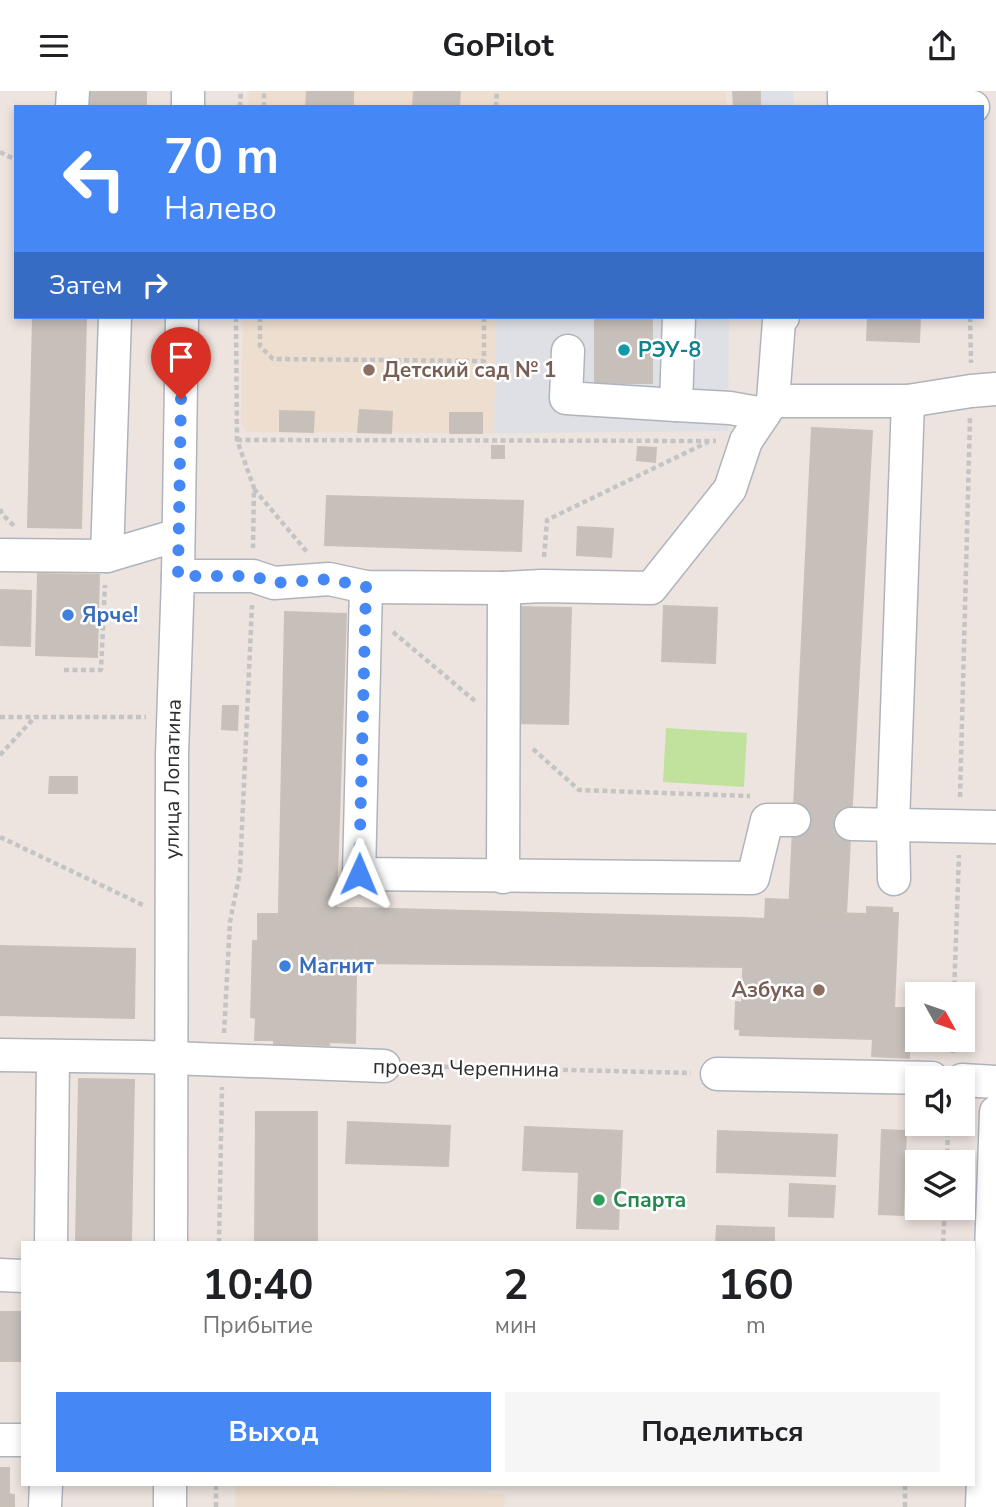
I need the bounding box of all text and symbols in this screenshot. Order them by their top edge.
text: GoPilot [442,24,554,67]
icon: menu [35,27,73,65]
icon: share [923,27,961,65]
text: 70 m [164,123,279,190]
icon: left [49,133,140,224]
text: Налево [164,187,277,230]
icon: right [136,266,174,304]
text: Затем [49,268,122,303]
pin [151,327,211,399]
place label: РЭУ-8 [638,336,701,364]
icon: arrive [162,338,200,376]
marker: РЭУ-8 [616,342,632,358]
place label: Детский сад № 1 [383,356,556,384]
marker: Детский сад № 1 [361,362,377,378]
place label: Ярче! [82,601,138,629]
marker: Ярче! [60,607,76,623]
street label: улица Лопатина [158,698,188,859]
position arrow [322,837,396,911]
place label: Магнит [299,952,374,980]
marker: Магнит [277,958,293,974]
place label: Азбука [731,976,805,1004]
marker: Азбука [811,982,827,998]
north arrow [905,982,975,1052]
map controls [905,982,975,1220]
street label: проезд Черепнина [373,1052,559,1084]
button: sound [905,1066,975,1136]
button: layers [905,1150,975,1220]
place label: Спарта [613,1186,686,1214]
marker: Спарта [591,1192,607,1208]
text: 10:40 [202,1257,313,1314]
text: 2 [503,1257,528,1314]
text: 160 [718,1257,794,1314]
text: Прибытие [203,1310,313,1341]
text: мин [495,1310,537,1341]
text: m [746,1310,766,1341]
button: Выход [56,1392,491,1472]
button: Поделиться [505,1392,940,1472]

